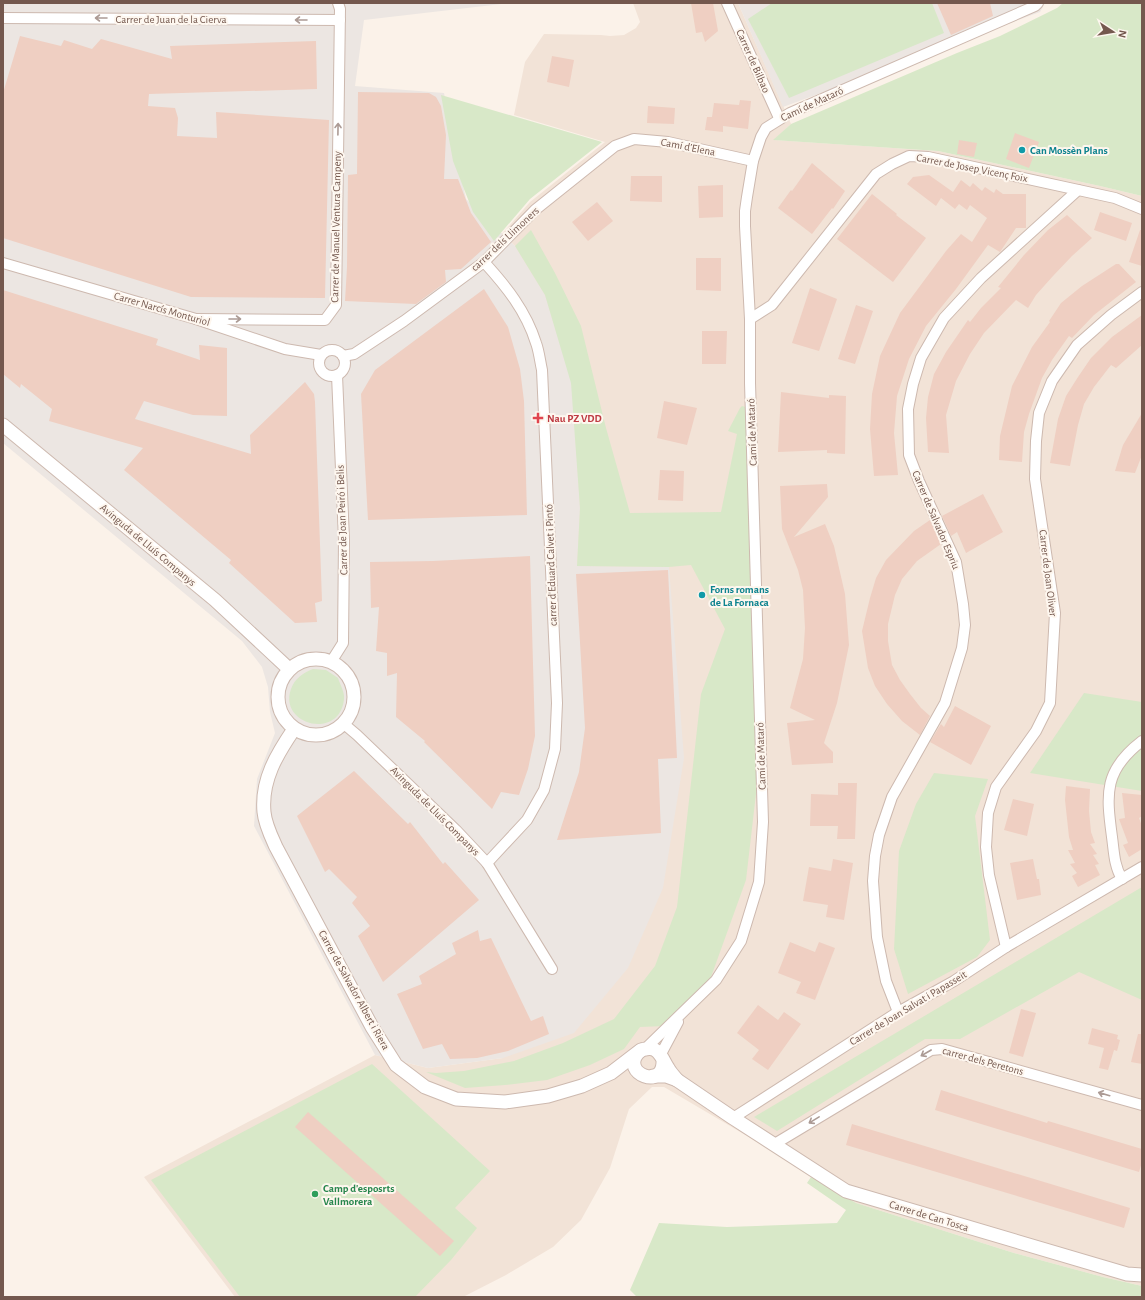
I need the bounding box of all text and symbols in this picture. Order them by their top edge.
north arrow [1093,12,1133,52]
one-way arrow [95,14,108,22]
street label: Carrer de Juan de la Cierva [115,14,227,25]
one-way arrow [295,16,308,24]
street label: Carrer de Bilbao [734,28,772,94]
text: N [1116,29,1128,39]
street label: Camí de Mataró [779,85,845,123]
one-way arrow [334,123,342,136]
street label: Camí d'Elena [660,136,716,158]
marker: Can Mossèn Plans [1017,145,1027,155]
place label: Can Mossèn Plans [1030,145,1108,156]
street label: Carrer de Manuel Ventura Campeny [329,151,343,303]
street label: Carrer de Josep Vicenç Foix [915,152,1029,184]
street label: carrer dels Llimoners [469,205,541,273]
street label: Carrer Narcís Monturiol [113,290,211,328]
one-way arrow [228,315,241,323]
street label: Camí de Mataró [745,398,759,466]
marker: Nau PZ VDD [532,412,544,424]
place label: Nau PZ VDD [547,413,602,424]
street label: Carrer de Joan Peiró i Belis [335,465,349,575]
street label: Carrer de Salvador Espriu [910,469,962,571]
street label: Avinguda de Lluís Companys [98,502,198,588]
street label: carrer d'Eduard Calvet i Pintó [543,504,559,626]
street label: Carrer de Joan Oliver [1037,529,1059,617]
place label: Forns romans de La Fornaca [710,584,770,608]
marker: Forns romans de La Fornaca [697,590,707,600]
street label: Camí de Mataró [754,722,768,790]
street label: Avinguda de Lluís Companys [388,764,482,858]
street label: Carrer de Salvador Albert i Riera [316,928,392,1052]
street label: Carrer de Joan Salvat i Papasseit [847,968,969,1047]
street label: carrer dels Peretons [941,1045,1025,1077]
one-way arrow [920,1050,932,1058]
one-way arrow [1098,1090,1111,1098]
one-way arrow [808,1117,820,1125]
place label: Camp d'esposrts Vallmorera [323,1183,394,1207]
marker: Camp d'esposrts Vallmorera [310,1189,320,1199]
street label: Carrer de Can Tosca [888,1199,970,1233]

